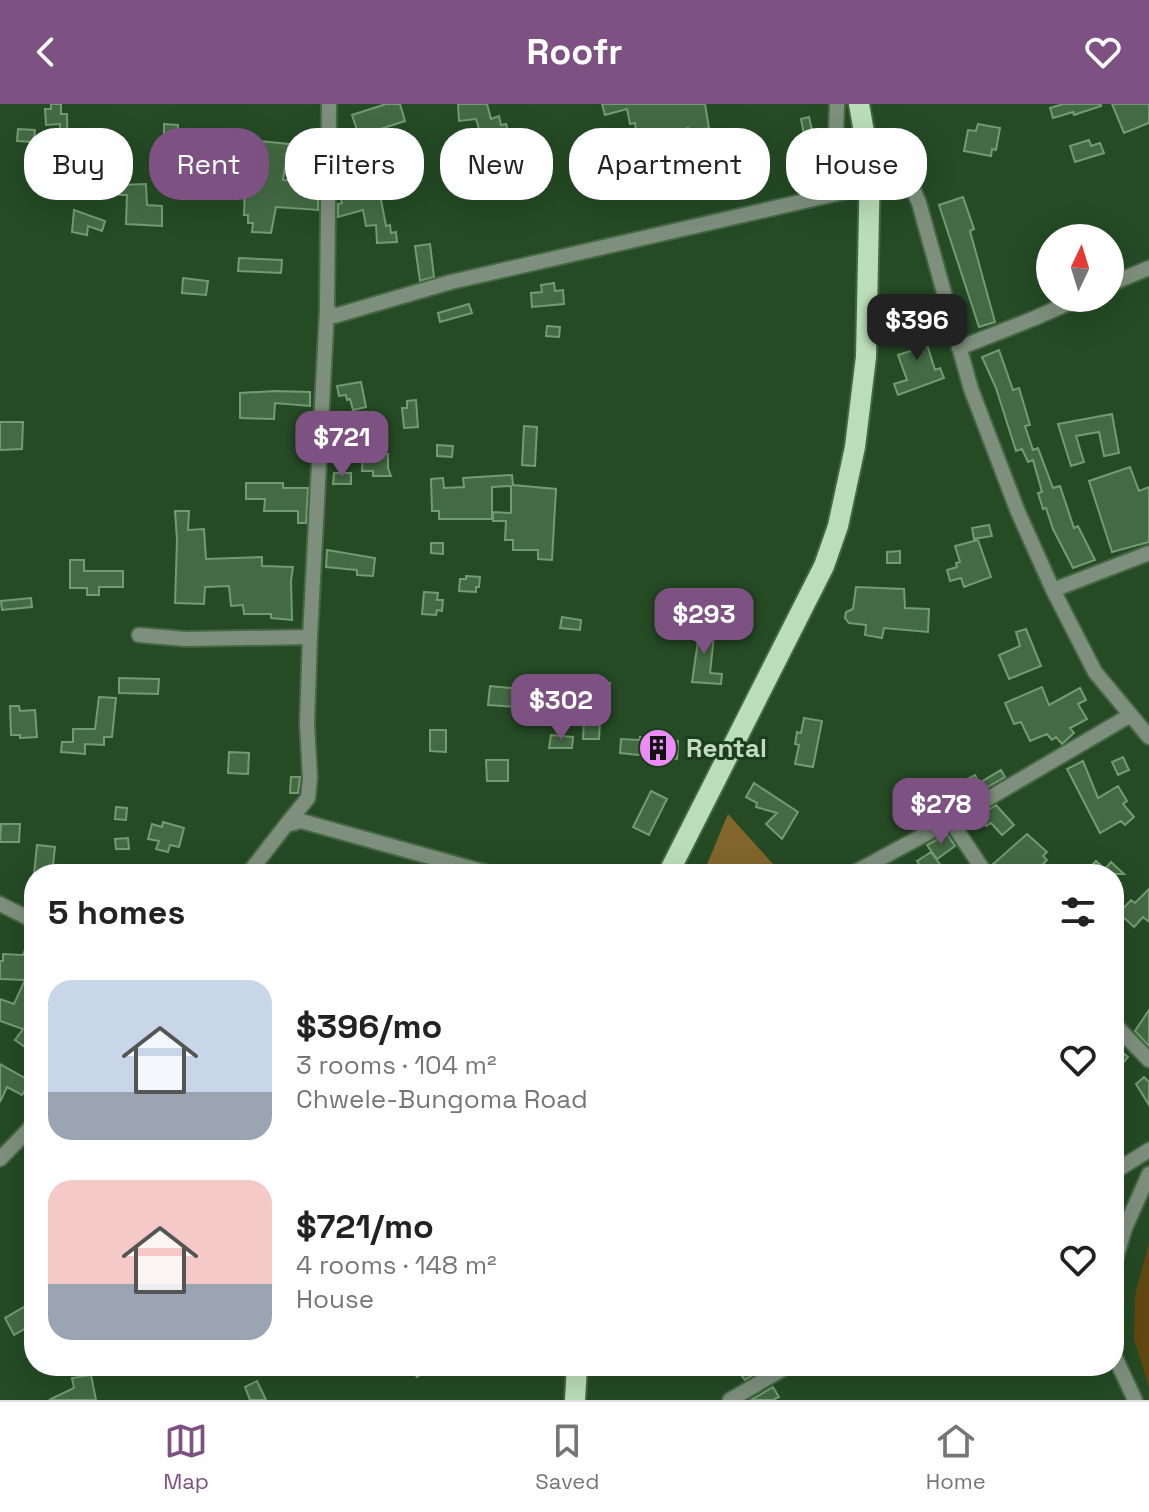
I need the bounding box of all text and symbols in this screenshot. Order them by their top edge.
text: Roofr [526,29,623,75]
icon: back [24,30,68,74]
icon: heart [1081,30,1125,74]
chip: Buy [24,128,133,200]
chip: Rent [149,128,269,200]
chip: Filters [285,128,424,200]
chip: New [440,128,553,200]
chip: Apartment [569,128,770,200]
chip: House [786,128,927,200]
north arrow [1036,224,1124,312]
map controls [1036,224,1124,312]
pin: $396 [870,294,964,362]
text: $396 [885,303,949,337]
pin: $721 [295,411,389,479]
text: $721 [313,420,371,454]
pin: $293 [657,588,751,656]
text: $293 [673,597,735,631]
pin: $302 [514,674,608,742]
text: $302 [529,683,593,717]
building icon: Rental [637,727,679,769]
place label: Rental [686,731,767,765]
pin: $278 [894,778,988,846]
text: $278 [911,787,971,821]
icon: filters [1056,890,1100,934]
text: 5 homes [48,891,185,934]
text: $396/mo [296,1005,442,1048]
icon: home [112,1012,208,1108]
icon: heart [1056,1038,1100,1082]
text: 3 rooms · 104 m² [296,1048,497,1082]
text: Chwele-Bungoma Road [296,1082,588,1116]
text: $721/mo [296,1205,434,1248]
icon: home [112,1212,208,1308]
icon: heart [1056,1238,1100,1282]
text: 4 rooms · 148 m² [296,1248,497,1282]
text: House [296,1282,374,1316]
tab: Map [163,1419,209,1495]
tab: Saved [535,1419,600,1495]
tab: Home [926,1419,986,1495]

